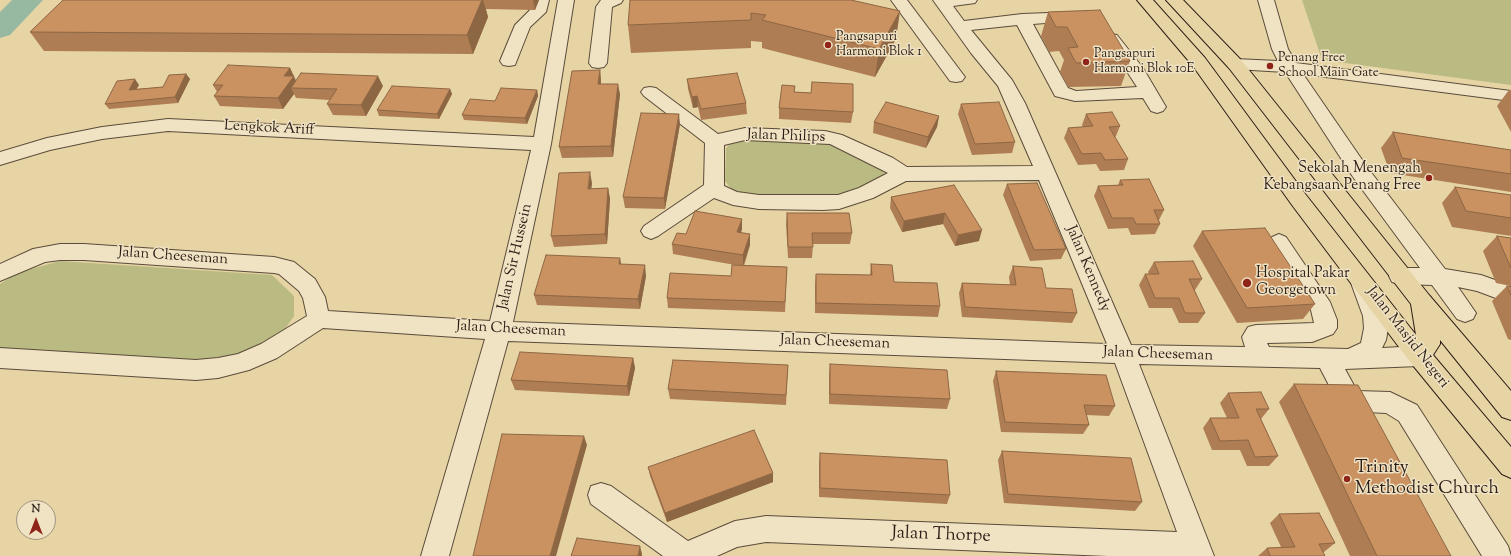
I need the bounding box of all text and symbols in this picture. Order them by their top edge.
place label: Pangsapuri Harmoni Blok 1 [836,30,922,61]
marker: Pangsapuri Harmoni Blok 1 [823,40,833,50]
place label: Pangsapuri Harmoni Blok 10E [1094,47,1194,78]
place label: Penang Free School Main Gate [1278,51,1379,82]
marker: Pangsapuri Harmoni Blok 10E [1081,57,1091,67]
marker: Penang Free School Main Gate [1265,61,1275,71]
street label: Lengkok Ariff [223,118,315,140]
street label: Jalan Philips [746,127,826,147]
place label: Sekolah Menengah Kebangsaan Penang Free [1264,160,1421,195]
marker: Sekolah Menengah Kebangsaan Penang Free [1424,173,1434,183]
street label: Jalan Sir Hussein [495,202,537,312]
street label: Jalan Kennedy [1061,223,1113,315]
street label: Jalan Cheeseman [117,244,229,270]
place label: Hospital Pakar Georgetown [1256,265,1350,300]
marker: Hospital Pakar Georgetown [1241,277,1253,289]
street label: Jalan Masjid Negeri [1362,284,1452,392]
street label: Jalan Cheeseman [455,318,567,342]
street label: Jalan Cheeseman [780,332,890,354]
street label: Jalan Cheeseman [1103,344,1213,366]
place label: Trinity Methodist Church [1355,458,1499,500]
marker: Trinity Methodist Church [1342,474,1352,484]
north arrow [16,500,56,540]
text: N [32,501,40,517]
street label: Jalan Thorpe [891,523,991,549]

